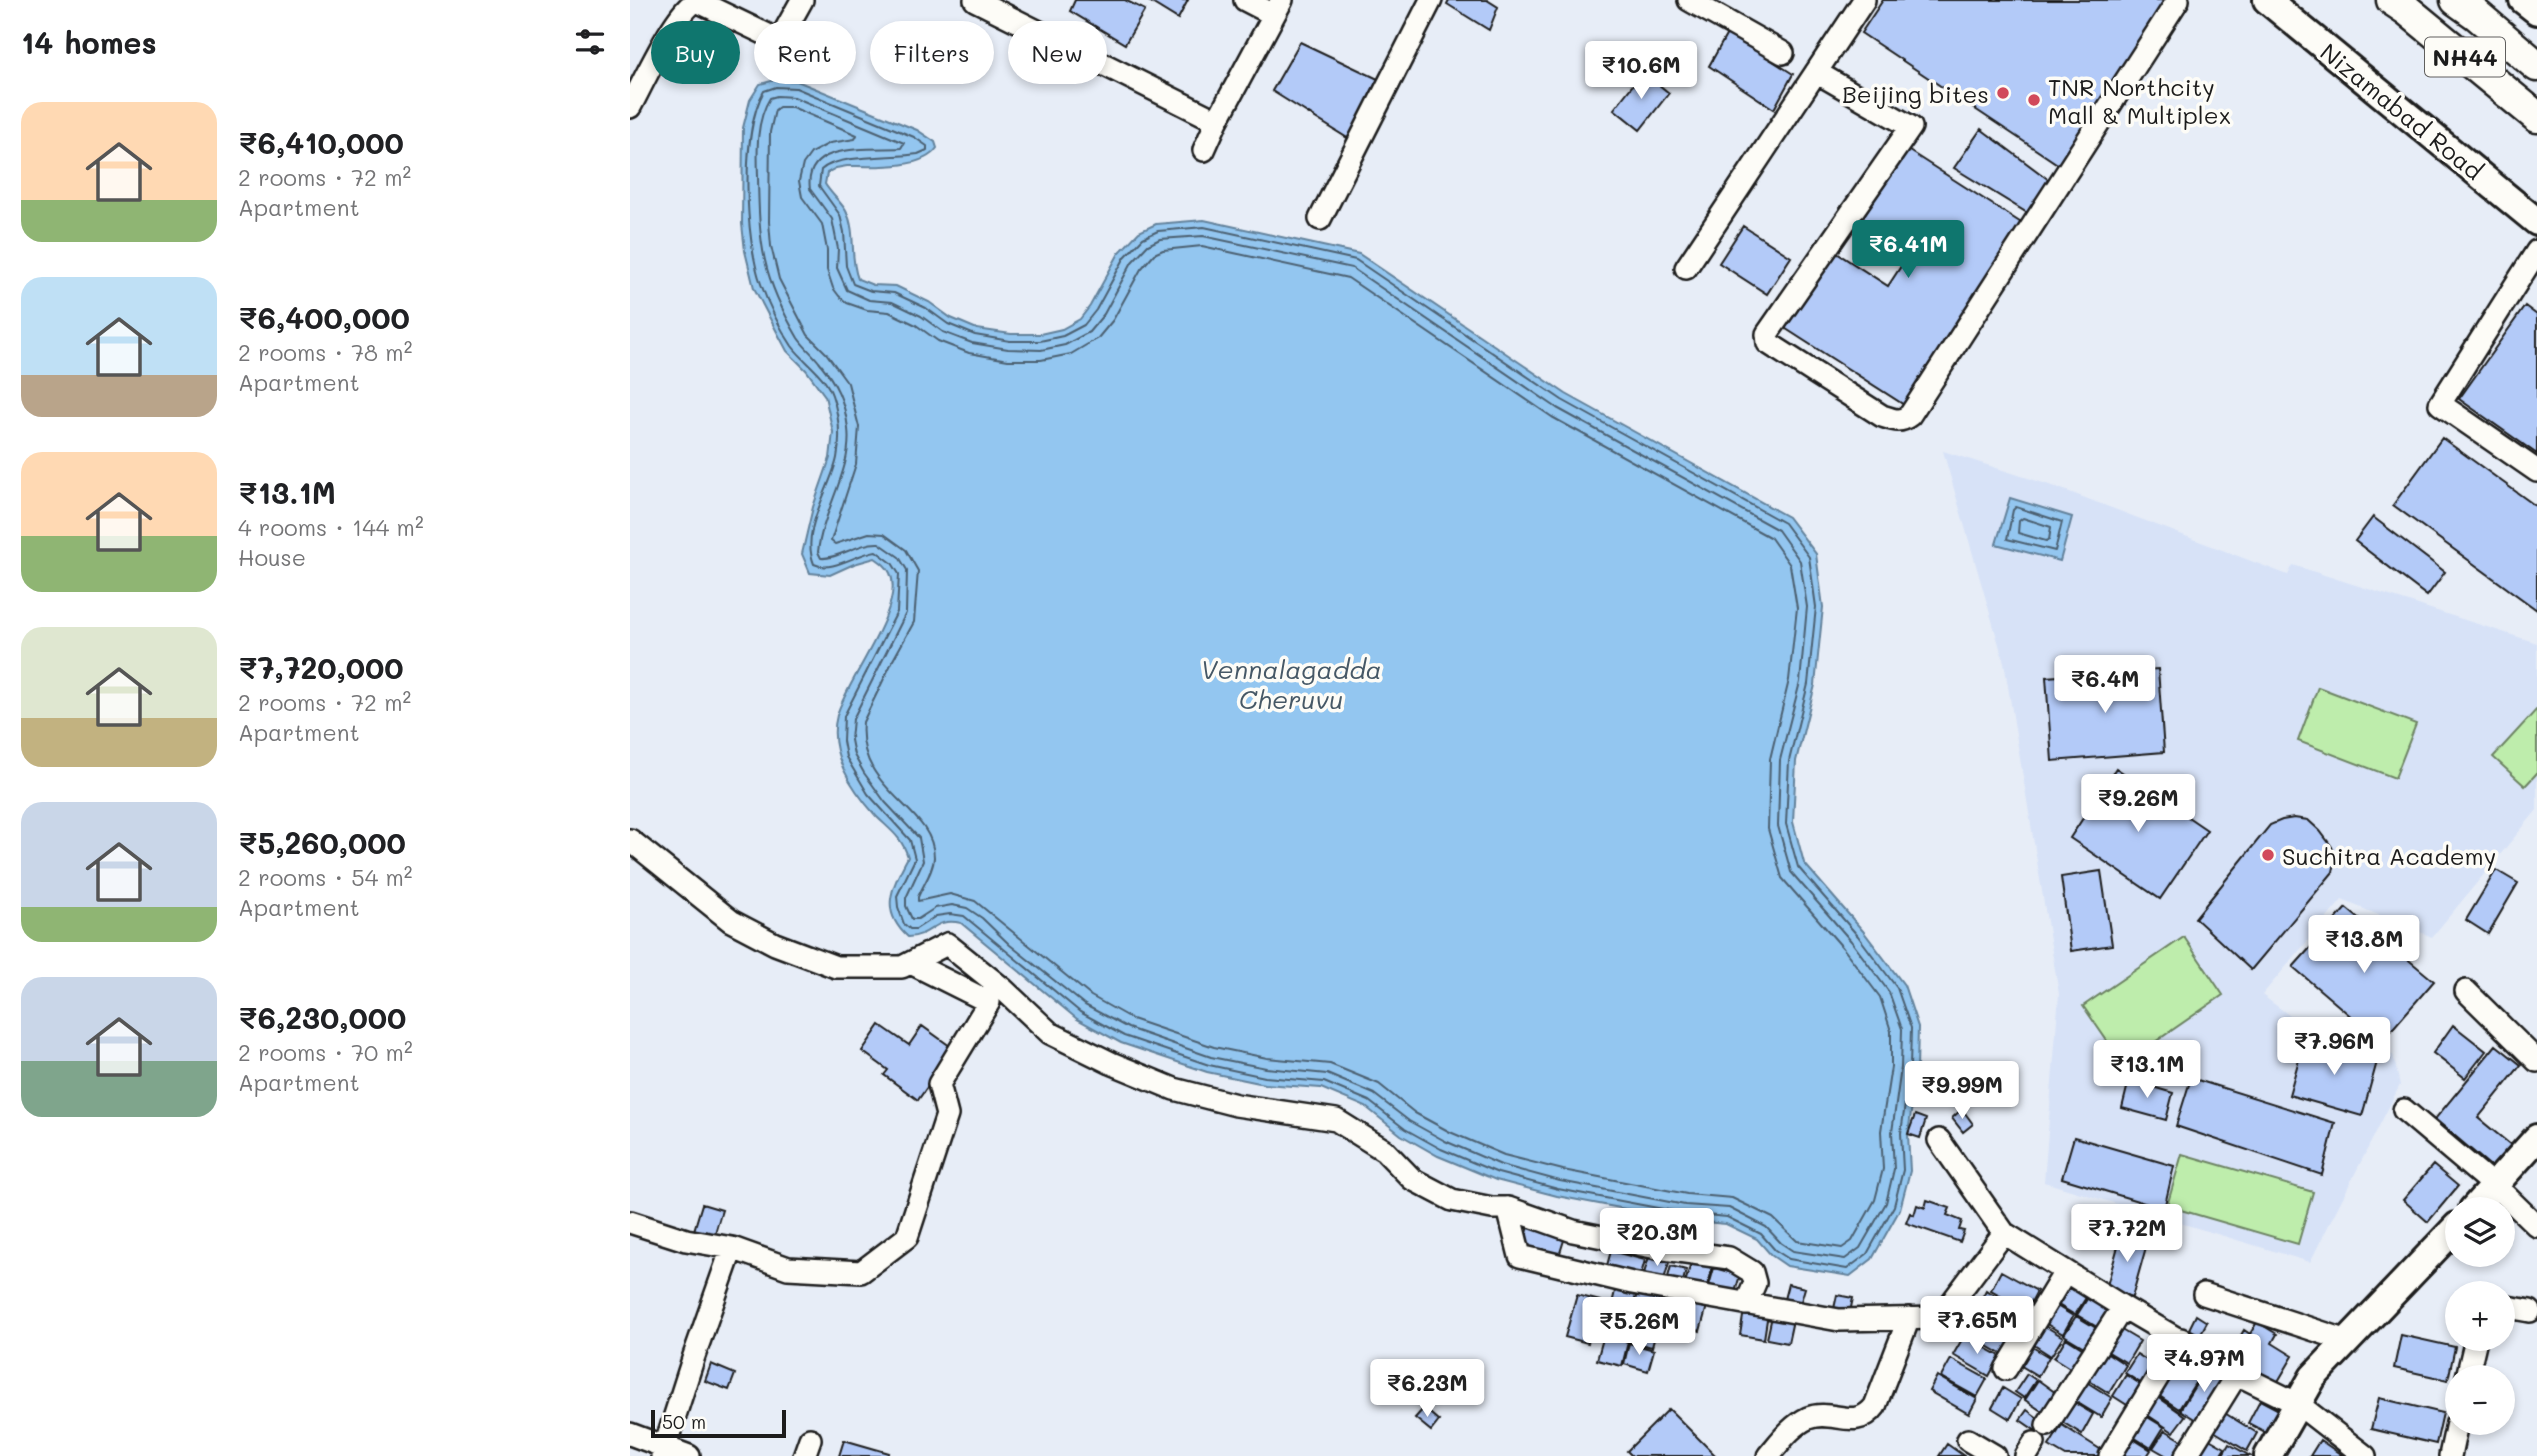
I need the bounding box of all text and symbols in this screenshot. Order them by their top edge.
chip: Buy [651,21,740,84]
chip: Rent [754,21,856,84]
chip: Filters [870,21,994,84]
chip: New [1008,21,1107,84]
text: 14 homes [21,22,157,62]
icon: filters [571,23,609,61]
street label: Nizamabad Road [2314,36,2490,186]
road number: NH44 [2425,38,2505,76]
pin: ₹10.6M [1584,42,1698,101]
text: ₹10.6M [1601,49,1681,79]
place label: TNR Northcity Mall & Multiplex [2048,71,2231,130]
place label: Beijing bites [1842,78,1989,109]
marker: Beijing bites [1995,85,2011,101]
marker: TNR Northcity Mall & Multiplex [2026,92,2042,108]
text: ₹6,410,000 [238,122,404,162]
icon: home [77,130,161,214]
text: 2 rooms · 72 m² [238,162,411,192]
text: Apartment [238,192,360,222]
pin: ₹6.41M [1851,220,1965,280]
text: ₹6.41M [1868,228,1948,258]
text: ₹6,400,000 [238,297,410,337]
icon: home [77,305,161,389]
text: 2 rooms · 78 m² [238,337,412,367]
text: Apartment [238,367,360,397]
text: ₹13.1M [238,472,336,512]
icon: home [77,480,161,564]
text: 4 rooms · 144 m² [238,512,424,542]
text: House [238,542,306,572]
text: ₹7,720,000 [238,647,404,687]
water label: Vennalagadda Cheruvu [1200,652,1382,716]
icon: home [77,655,161,739]
pin: ₹6.4M [2056,656,2154,715]
text: ₹6.4M [2070,663,2140,693]
text: 2 rooms · 72 m² [238,687,411,717]
text: Apartment [238,717,360,747]
pin: ₹9.26M [2081,774,2195,834]
text: ₹9.26M [2097,782,2179,812]
text: ₹5,260,000 [238,822,406,862]
icon: home [77,830,161,914]
place label: Suchitra Academy [2282,840,2496,871]
marker: Suchitra Academy [2260,847,2276,863]
text: 2 rooms · 54 m² [238,862,413,892]
text: Apartment [238,892,360,922]
pin: ₹13.8M [2307,916,2421,975]
text: ₹13.8M [2324,923,2404,953]
text: ₹6,230,000 [238,997,406,1037]
icon: home [77,1005,161,1089]
pin: ₹7.96M [2277,1018,2391,1077]
text: ₹7.96M [2293,1025,2375,1055]
text: 2 rooms · 70 m² [238,1037,413,1067]
pin: ₹13.1M [2090,1040,2204,1100]
text: ₹13.1M [2109,1048,2185,1078]
pin: ₹9.99M [1905,1062,2019,1121]
text: Apartment [238,1067,360,1097]
text: ₹9.99M [1921,1069,2003,1099]
map controls [2445,1197,2515,1435]
button: layers [2445,1197,2515,1267]
pin: ₹7.72M [2070,1204,2184,1264]
pin: ₹20.3M [1600,1208,1714,1268]
text: ₹7.72M [2087,1212,2167,1242]
text: ₹20.3M [1616,1216,1698,1246]
button: + [2445,1281,2515,1351]
pin: ₹7.65M [1920,1296,2034,1356]
pin: ₹5.26M [1582,1298,1696,1357]
text: ₹7.65M [1936,1304,2018,1334]
text: ₹5.26M [1598,1305,1680,1335]
pin: ₹4.97M [2147,1334,2261,1394]
text: ₹4.97M [2163,1342,2245,1372]
pin: ₹6.23M [1370,1360,1484,1419]
button: − [2445,1365,2515,1435]
text: ₹6.23M [1386,1367,1468,1397]
scale bar [651,1407,786,1439]
text: 50 m [662,1409,706,1434]

